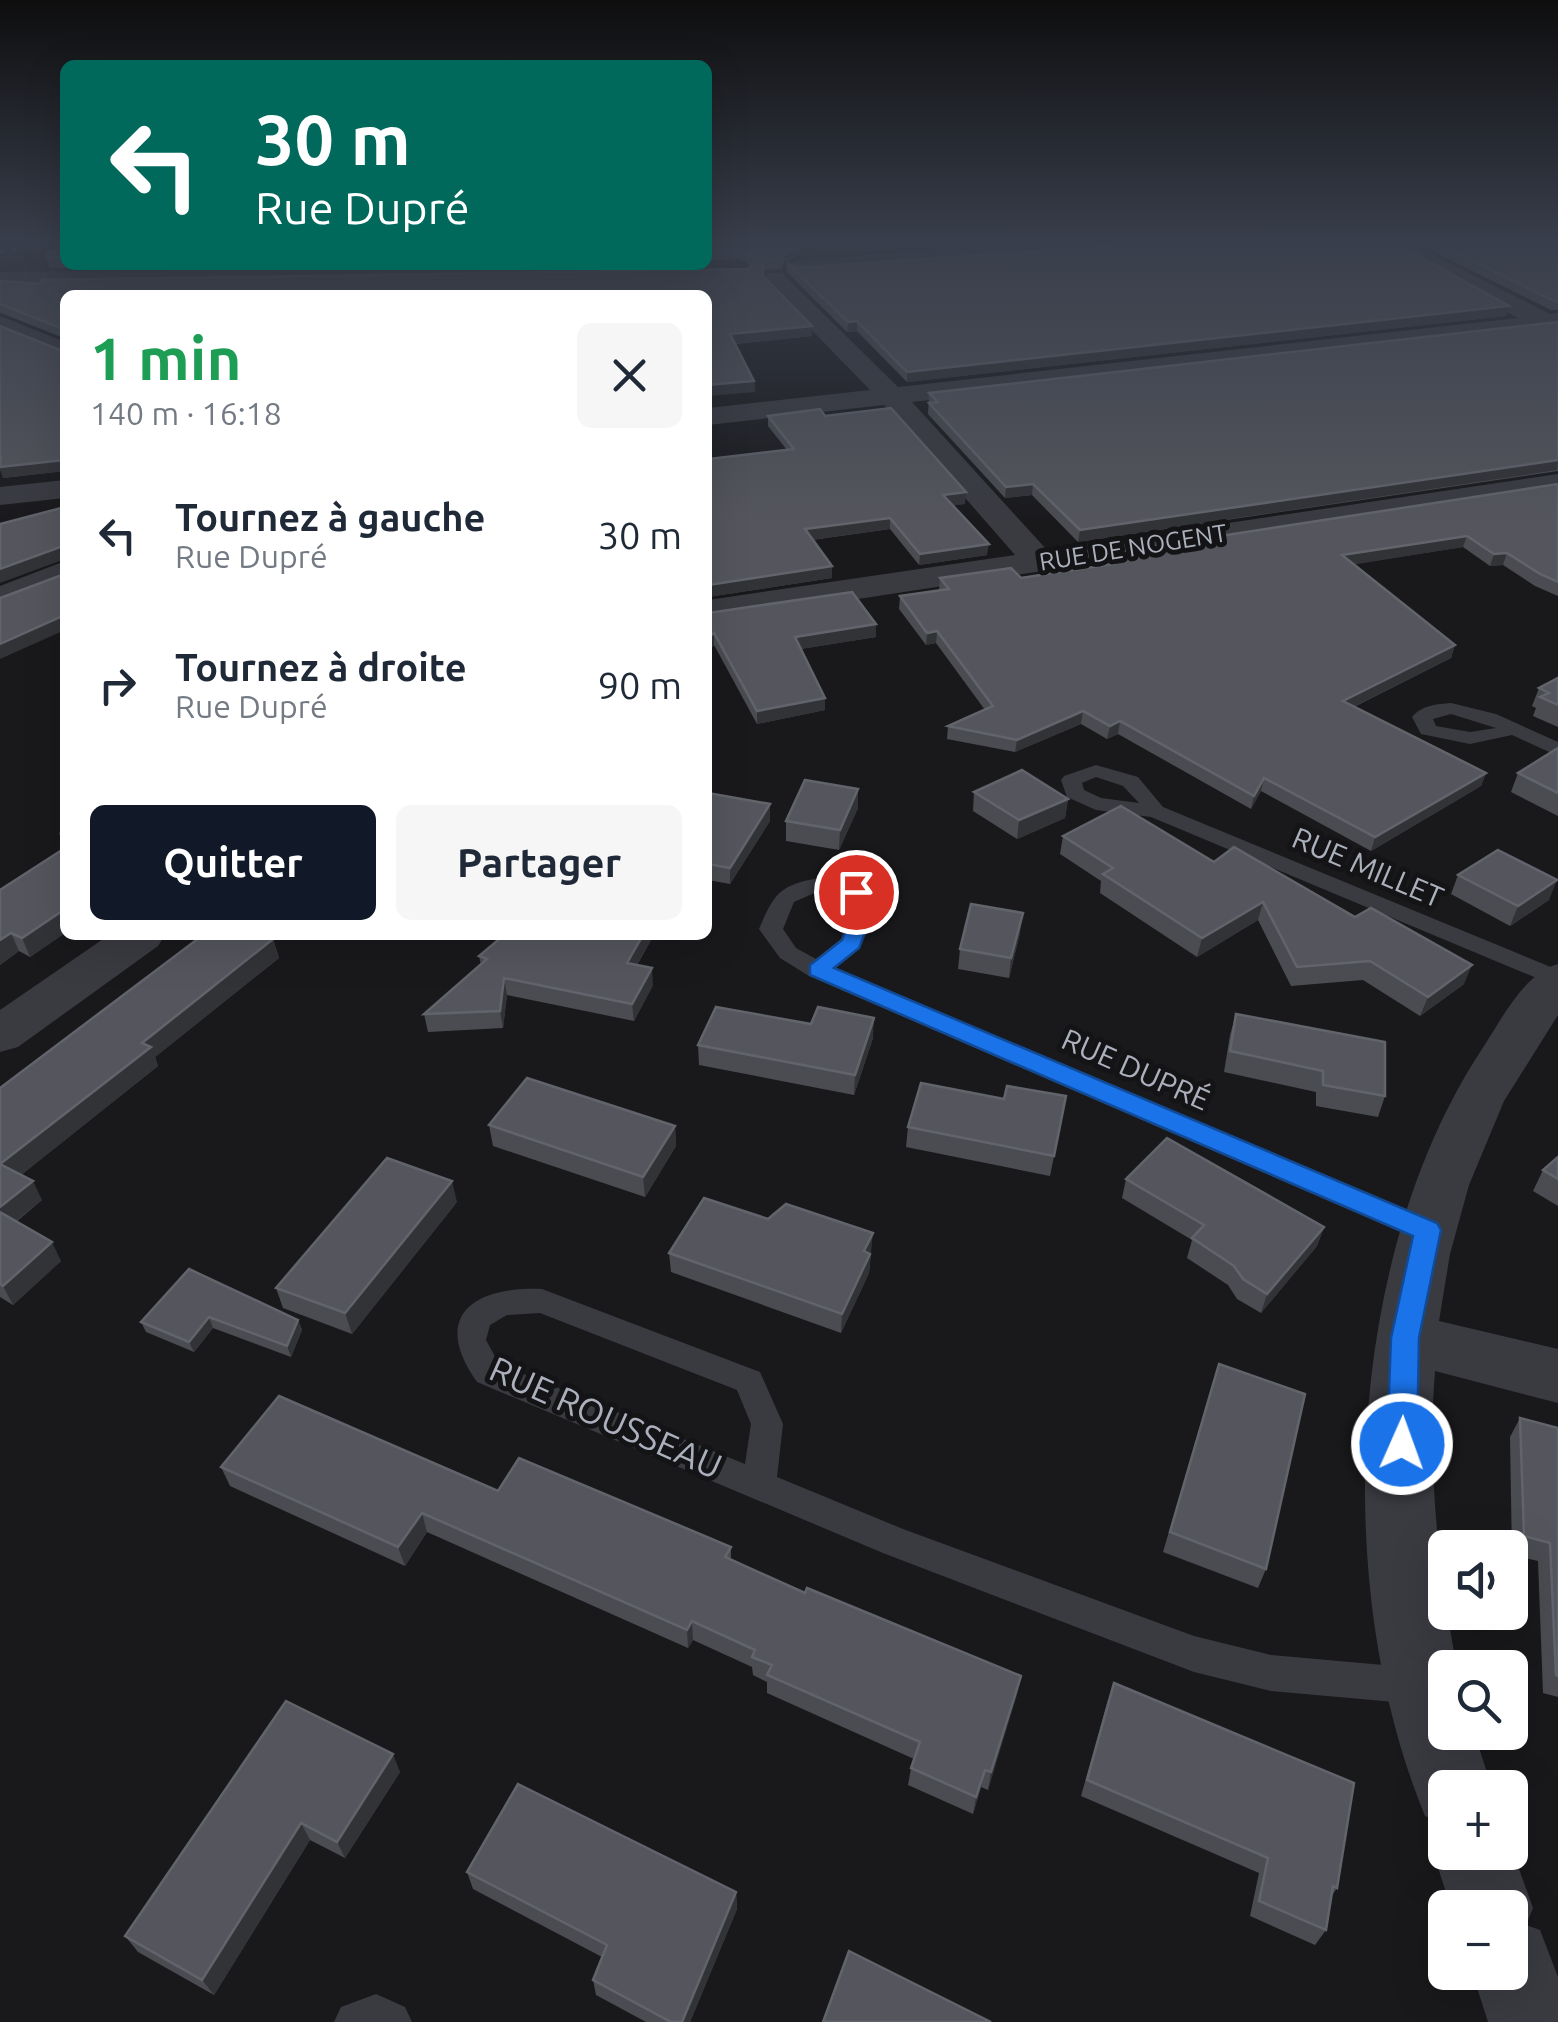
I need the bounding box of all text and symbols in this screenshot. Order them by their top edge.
icon: left [90,100,220,230]
text: 30 m [255,100,411,178]
text: Rue Dupré [255,182,470,233]
button: close [577,323,682,428]
text: 1 min [90,324,242,391]
text: 140 m · 16:18 [90,395,282,431]
text: Tournez à gauche [175,496,485,538]
icon: left [90,508,145,563]
text: 30 m [598,514,682,556]
street label: RUE DE NOGENT [1037,518,1229,576]
text: Rue Dupré [175,538,328,574]
text: Tournez à droite [175,646,467,688]
icon: right [90,658,145,713]
text: 90 m [598,664,682,706]
text: Rue Dupré [175,688,328,724]
button: Quitter [90,805,376,920]
button: Partager [396,805,682,920]
street label: RUE MILLET [1287,820,1449,914]
pin [814,850,899,935]
icon: arrive [829,865,884,920]
street label: RUE DUPRÉ [1057,1020,1216,1117]
street label: RUE ROUSSEAU [484,1348,728,1486]
position arrow [1350,1392,1454,1496]
map controls [1428,1530,1528,1990]
button: sound [1428,1530,1528,1630]
button: search [1428,1650,1528,1750]
button: + [1428,1770,1528,1870]
button: − [1428,1890,1528,1990]

